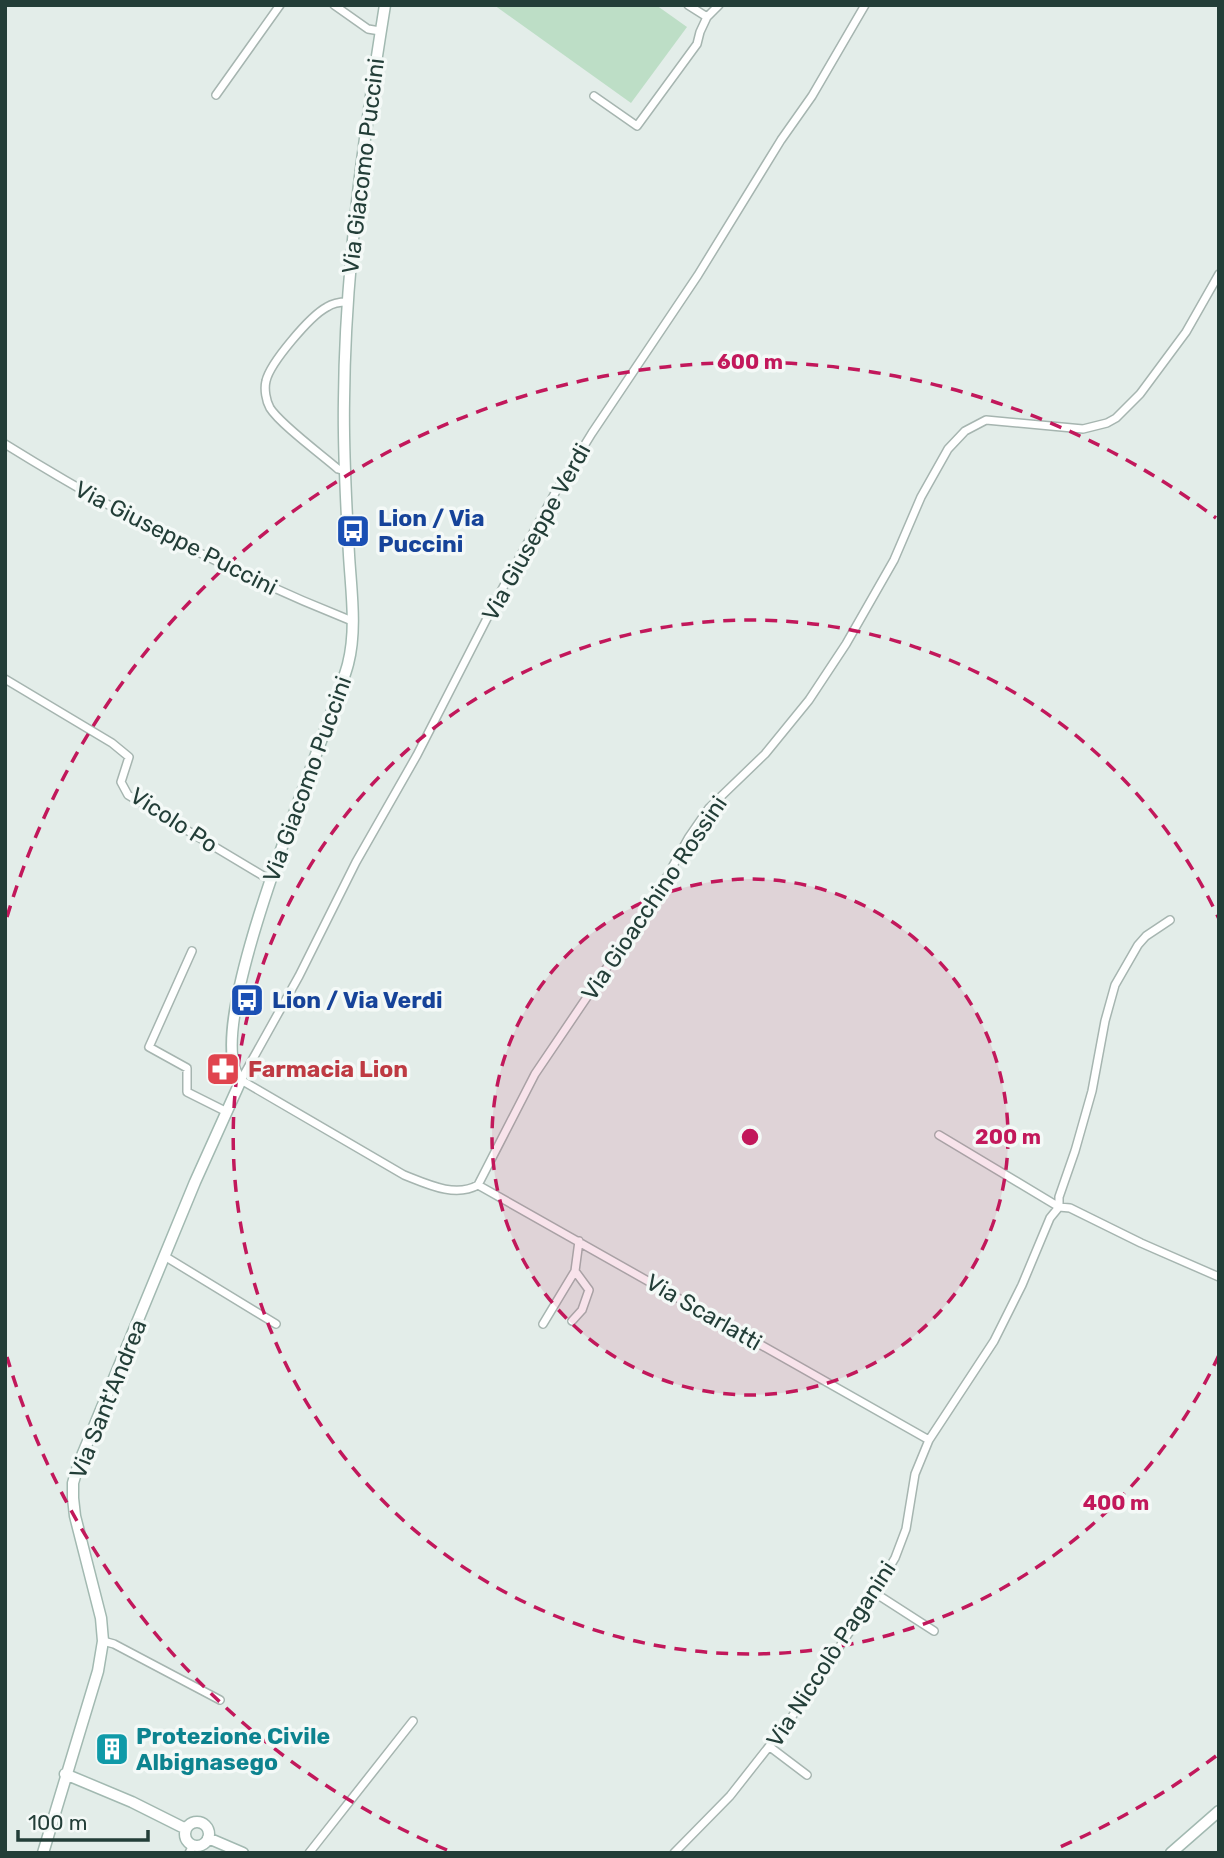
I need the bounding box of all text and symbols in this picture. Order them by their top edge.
street label: Via Giacomo Puccini [336,57,390,275]
text: 600 m [717,349,783,374]
street label: Via Giuseppe Verdi [476,438,596,626]
street label: Via Giuseppe Puccini [70,475,282,601]
place label: Lion / Via Puccini [378,504,485,558]
bus stop icon: Lion / Via Puccini [334,512,372,550]
street label: Via Giacomo Puccini [257,672,357,886]
street label: Vicolo Po [125,781,223,859]
street label: Via Gioacchino Rossini [575,791,733,1005]
bus stop icon: Lion / Via Verdi [228,981,266,1019]
place label: Lion / Via Verdi [272,986,443,1014]
pharmacy icon: Farmacia Lion [204,1050,242,1088]
place label: Farmacia Lion [248,1055,408,1083]
text: 200 m [975,1124,1041,1149]
centre of rings [738,1125,762,1149]
street label: Via Scarlatti [641,1268,767,1356]
street label: Via Sant'Andrea [63,1315,153,1483]
text: 400 m [1083,1490,1149,1515]
street label: Via Niccolò Paganini [760,1556,902,1752]
place label: Protezione Civile Albignasego [136,1722,330,1776]
building icon: Protezione Civile Albignasego [93,1730,131,1768]
scale bar [18,1798,147,1842]
text: 100 m [28,1810,87,1835]

